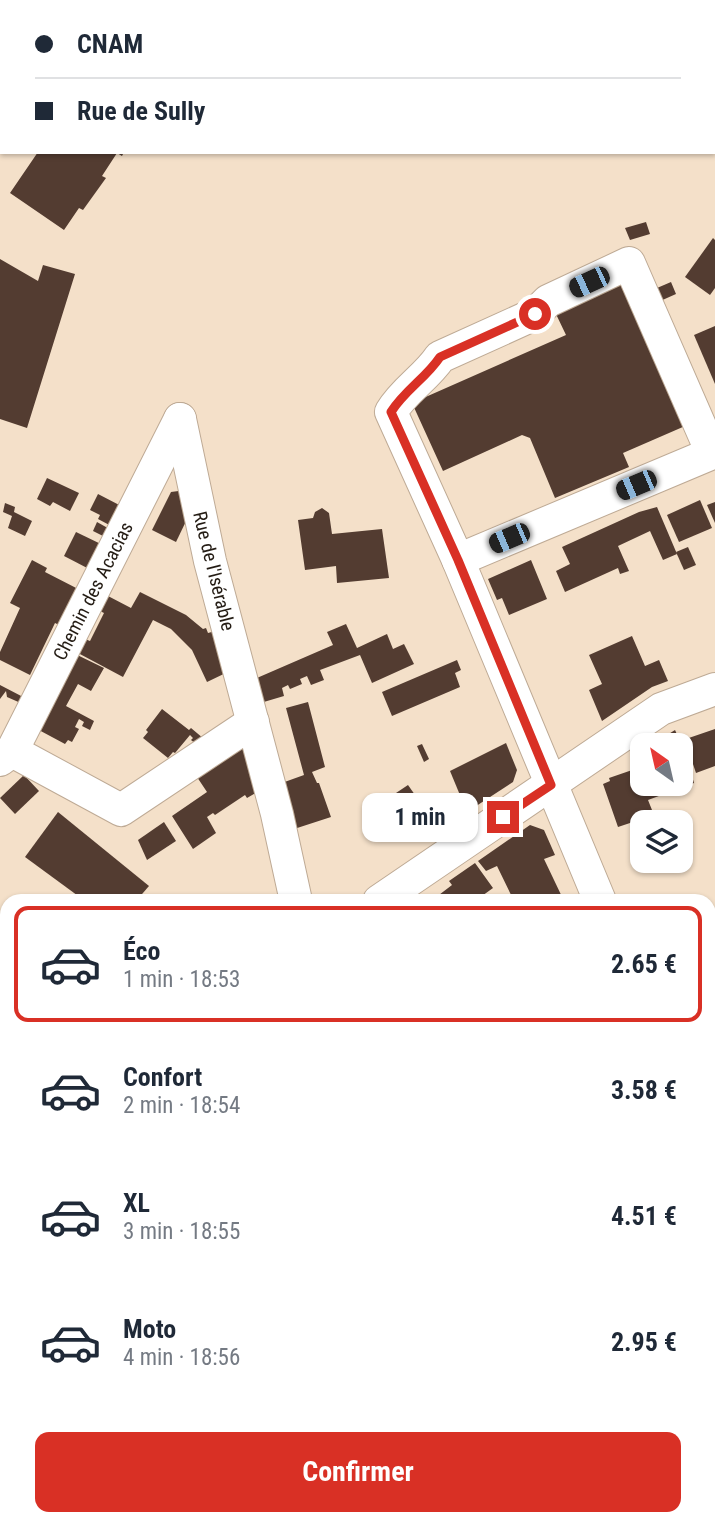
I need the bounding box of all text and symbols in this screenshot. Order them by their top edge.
text: CNAM [77,29,143,59]
text: Rue de Sully [77,96,205,126]
car [566,264,613,300]
route start [519,298,551,330]
car [613,467,660,503]
street label: Rue de l'Isérable [188,509,240,633]
street label: Chemin des Acacias [48,518,138,664]
car [486,520,533,556]
north arrow [630,733,693,796]
map controls [630,733,693,873]
callout: 1 min [363,792,478,842]
route end [487,801,519,833]
text: 1 min [394,804,446,831]
button: layers [630,810,693,873]
icon: car [39,933,102,996]
text: Éco [123,936,160,966]
text: 2.65 € [611,949,677,979]
text: 1 min · 18:53 [123,966,240,993]
icon: car [39,1059,102,1122]
text: Confort [123,1062,202,1092]
text: 3.58 € [611,1075,677,1105]
text: 2 min · 18:54 [123,1092,240,1119]
icon: car [39,1185,102,1248]
text: XL [123,1188,150,1218]
text: 4.51 € [611,1201,677,1231]
text: 3 min · 18:55 [123,1218,240,1245]
icon: car [39,1311,102,1374]
text: Moto [123,1314,176,1344]
text: 2.95 € [611,1327,677,1357]
text: 4 min · 18:56 [123,1344,240,1371]
button: Confirmer [35,1432,681,1512]

